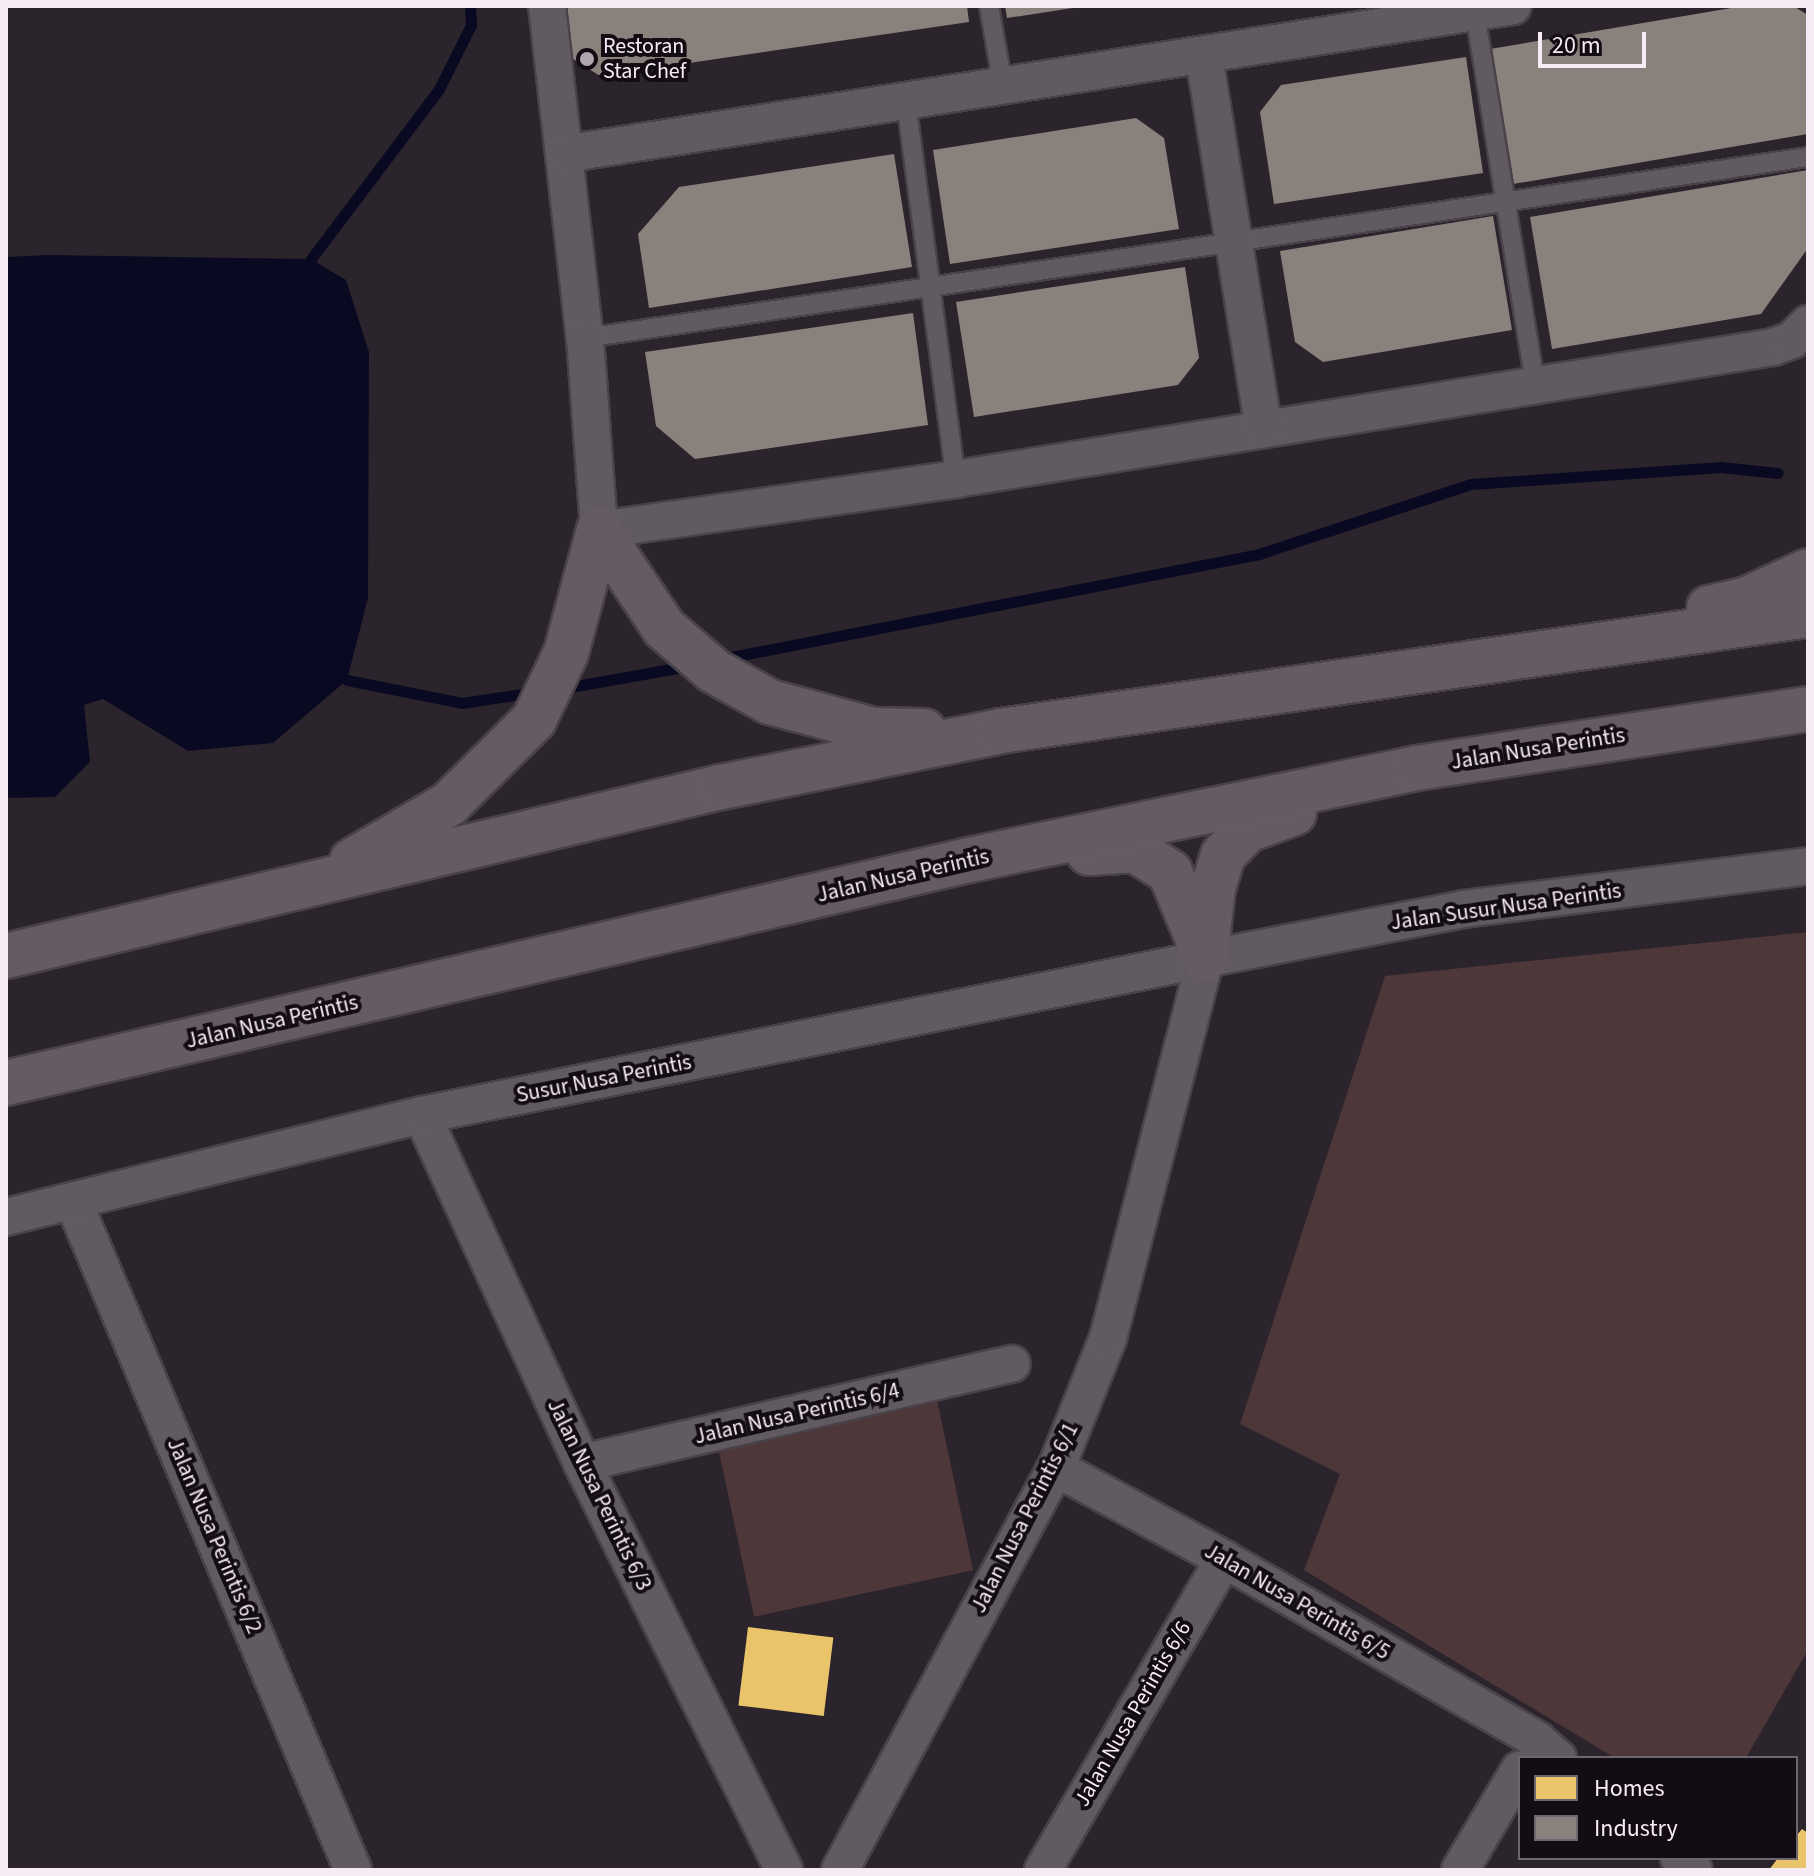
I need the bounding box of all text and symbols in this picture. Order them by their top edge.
scale bar [1542,16,1650,66]
text: 20 m [1552,28,1601,63]
place label: Restoran Star Chef [603,33,686,84]
marker: Restoran Star Chef [578,50,596,68]
street label: Jalan Nusa Perintis [1449,722,1627,776]
street label: Jalan Nusa Perintis [814,843,992,909]
street label: Jalan Susur Nusa Perintis [1389,878,1623,936]
street label: Jalan Nusa Perintis [183,989,361,1055]
street label: Susur Nusa Perintis [514,1049,694,1109]
street label: Jalan Nusa Perintis 6/4 [692,1378,902,1450]
street label: Jalan Nusa Perintis 6/3 [541,1395,657,1595]
street label: Jalan Nusa Perintis 6/1 [966,1419,1084,1617]
street label: Jalan Nusa Perintis 6/2 [161,1434,267,1638]
street label: Jalan Nusa Perintis 6/5 [1200,1538,1394,1666]
street label: Jalan Nusa Perintis 6/6 [1069,1617,1197,1811]
legend [1518,1756,1798,1860]
text: Homes [1594,1771,1665,1806]
text: Industry [1594,1811,1678,1846]

